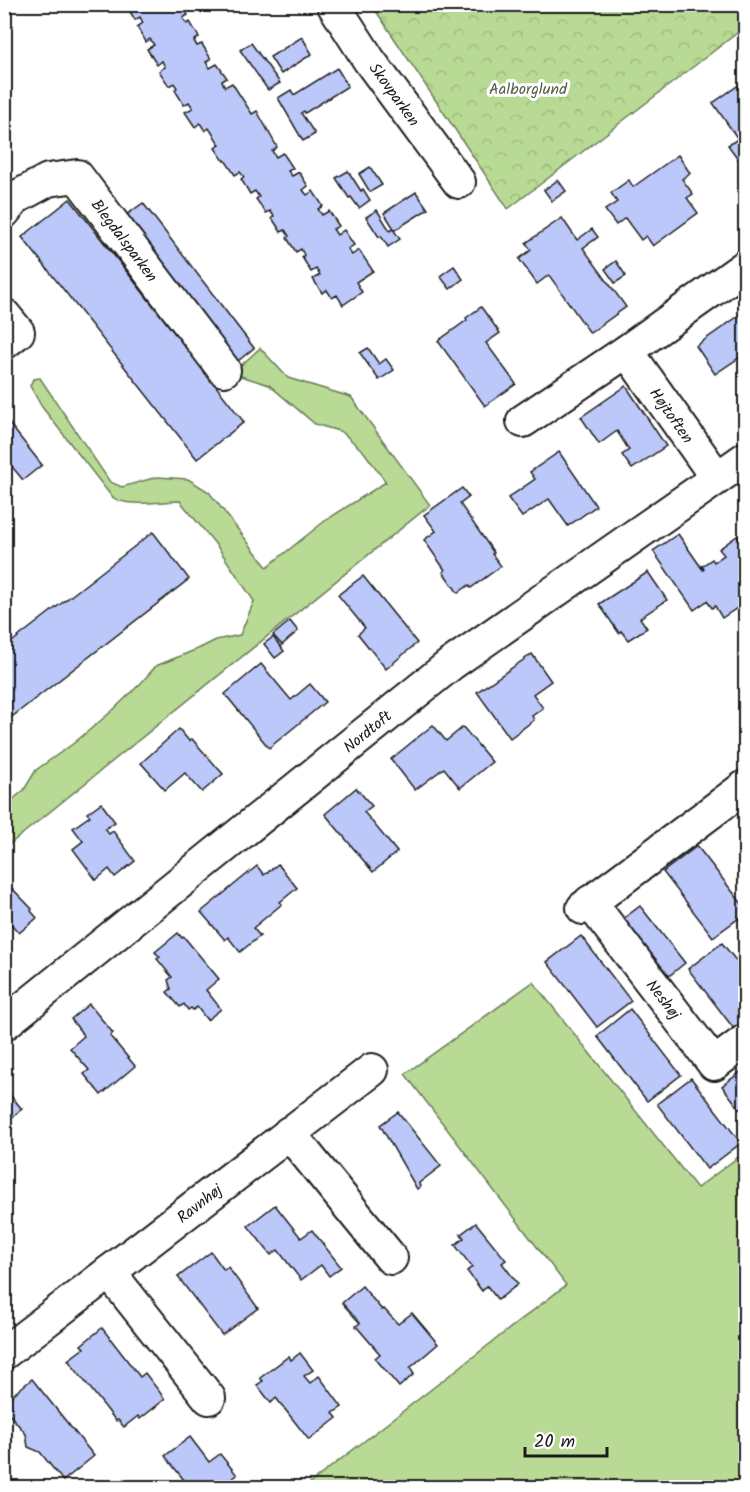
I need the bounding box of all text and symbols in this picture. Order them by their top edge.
street label: Skovparken [362,58,426,132]
park label: Aalborglund [489,77,568,102]
street label: Blegdalsparken [84,194,164,288]
street label: Højtoften [642,383,699,449]
street label: Nordtoft [338,704,399,760]
street label: Neshøj [639,975,687,1026]
street label: Ravnhøj [172,1178,229,1230]
scale bar [525,1420,608,1458]
text: 20 m [534,1428,575,1457]

